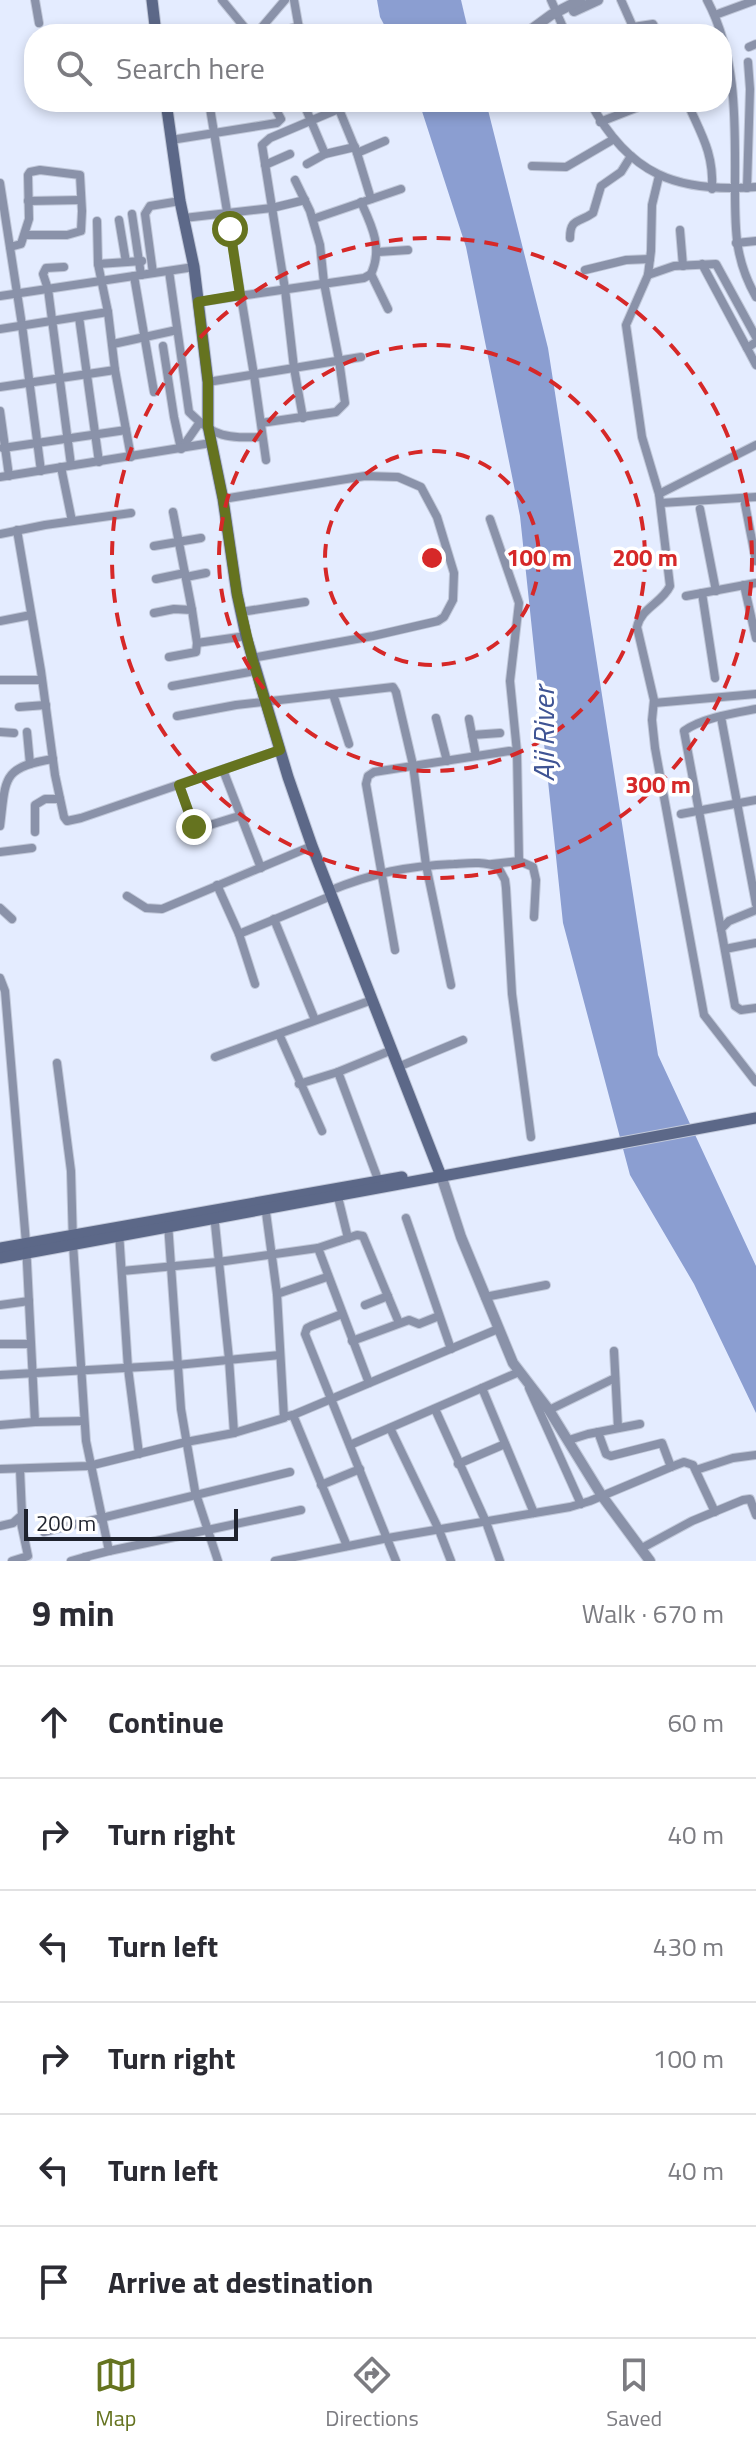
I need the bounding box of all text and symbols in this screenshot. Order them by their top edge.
search box [24,24,732,112]
text: Search here [116,45,265,91]
icon: search [52,46,96,90]
route start [212,211,248,247]
text: 100 m [506,539,572,575]
text: 200 m [612,539,678,575]
centre of rings [418,544,446,572]
water label: Aji River [520,683,566,782]
text: 300 m [625,766,691,802]
route end [176,809,212,845]
scale bar [24,1505,238,1541]
text: 200 m [36,1506,96,1540]
text: 9 min [32,1587,115,1639]
text: Walk · 670 m [582,1594,724,1633]
text: Continue [108,1699,224,1745]
icon: ahead [32,1700,76,1744]
text: 60 m [667,1703,724,1742]
text: Turn right [108,1811,236,1857]
icon: right [32,1812,76,1856]
text: 40 m [667,1815,724,1854]
text: Turn left [108,1923,218,1969]
icon: left [32,1924,76,1968]
text: 430 m [653,1927,724,1966]
text: Turn right [108,2035,236,2081]
icon: right [32,2036,76,2080]
text: 100 m [653,2039,724,2078]
text: Turn left [108,2147,218,2193]
icon: left [32,2148,76,2192]
text: 40 m [667,2151,724,2190]
text: Arrive at destination [108,2259,373,2305]
icon: arrive [32,2260,76,2304]
tab: Map [94,2353,138,2435]
tab: Directions [325,2353,419,2435]
tab: Saved [606,2353,662,2435]

